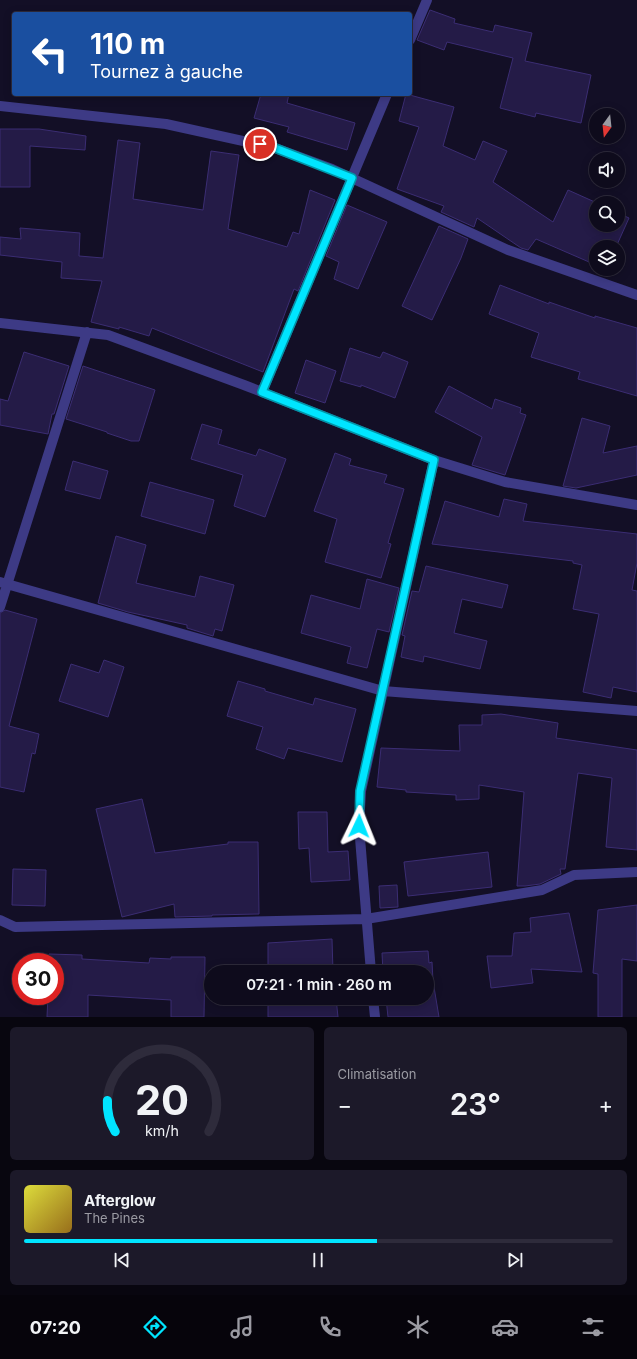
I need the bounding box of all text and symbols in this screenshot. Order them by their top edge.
text: 110 m [90,27,165,61]
icon: left [24,28,76,80]
text: Tournez à gauche [90,61,243,82]
north arrow [589,108,625,144]
map controls [589,108,625,276]
pin [243,127,277,161]
icon: arrive [249,133,271,155]
button: sound [589,152,625,188]
button: search [589,196,625,232]
button: layers [589,240,625,276]
position arrow [338,805,380,847]
speed limit sign: 30 [12,953,64,1005]
text: 07:21 · 1 min · 260 m [246,975,392,994]
text: Climatisation [338,1066,416,1082]
text: 20 [135,1074,189,1124]
text: 23° [450,1086,501,1122]
text: − [338,1092,352,1118]
text: + [598,1092,613,1118]
text: km/h [145,1121,179,1138]
text: Afterglow [84,1191,156,1210]
text: The Pines [84,1210,145,1226]
icon: previous [111,1249,133,1271]
icon: pause [307,1249,329,1271]
icon: next [504,1249,526,1271]
icon: directions [141,1313,169,1341]
icon: music [228,1313,256,1341]
icon: phone [316,1313,344,1341]
icon: climate [404,1313,432,1341]
icon: car [491,1313,519,1341]
icon: filters [579,1313,607,1341]
text: 07:20 [30,1317,81,1338]

